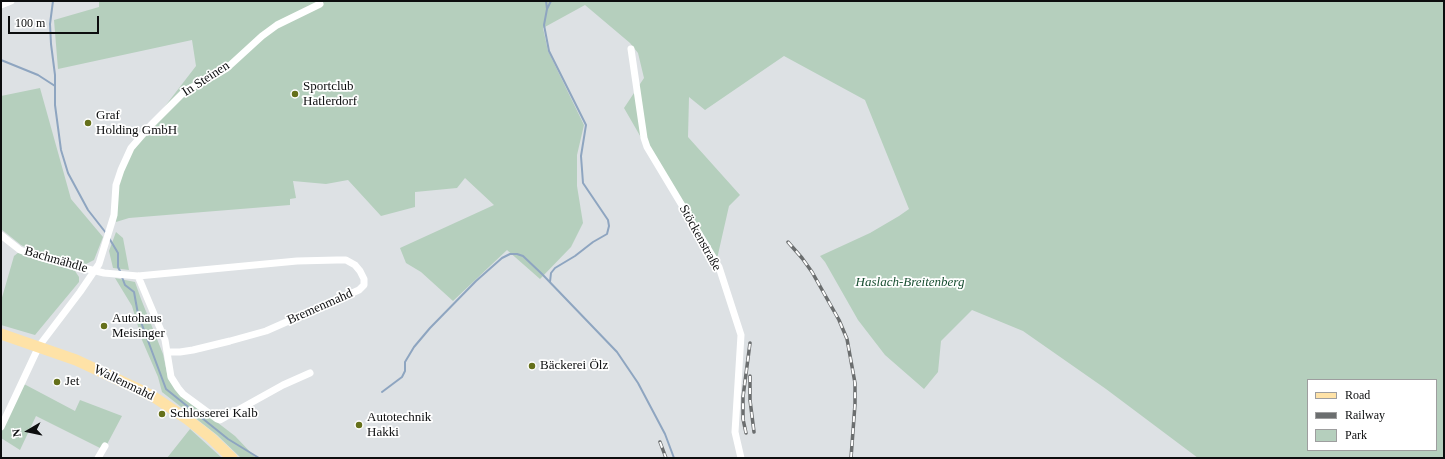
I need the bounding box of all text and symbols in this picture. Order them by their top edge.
scale bar [10,8,101,34]
text: 100 m [15,16,45,30]
street label: In Steinen [179,58,233,100]
place label: Sportclub Hatlerdorf [303,79,357,110]
marker: Sportclub Hatlerdorf [290,89,300,99]
place label: Graf Holding GmbH [96,108,177,139]
marker: Graf Holding GmbH [83,118,93,128]
street label: Stöckenstraße [676,202,724,274]
street label: Bachmähdle [23,244,89,276]
park label: Haslach-Breitenberg [856,275,964,291]
street label: Bremenmahd [285,286,355,328]
place label: Autohaus Meisinger [112,311,165,342]
marker: Autohaus Meisinger [99,321,109,331]
place label: Bäckerei Ölz [540,358,608,374]
marker: Bäckerei Ölz [527,361,537,371]
street label: Wallenmahd [91,362,157,404]
place label: Jet [65,374,79,390]
marker: Jet [52,377,62,387]
legend [1307,379,1437,451]
text: Road [1345,388,1370,402]
place label: Schlosserei Kalb [170,406,258,422]
text: Railway [1345,408,1385,422]
marker: Schlosserei Kalb [157,409,167,419]
place label: Autotechnik Hakki [367,410,431,441]
north arrow [8,411,48,451]
marker: Autotechnik Hakki [354,420,364,430]
text: N [10,428,23,438]
text: Park [1345,428,1367,442]

